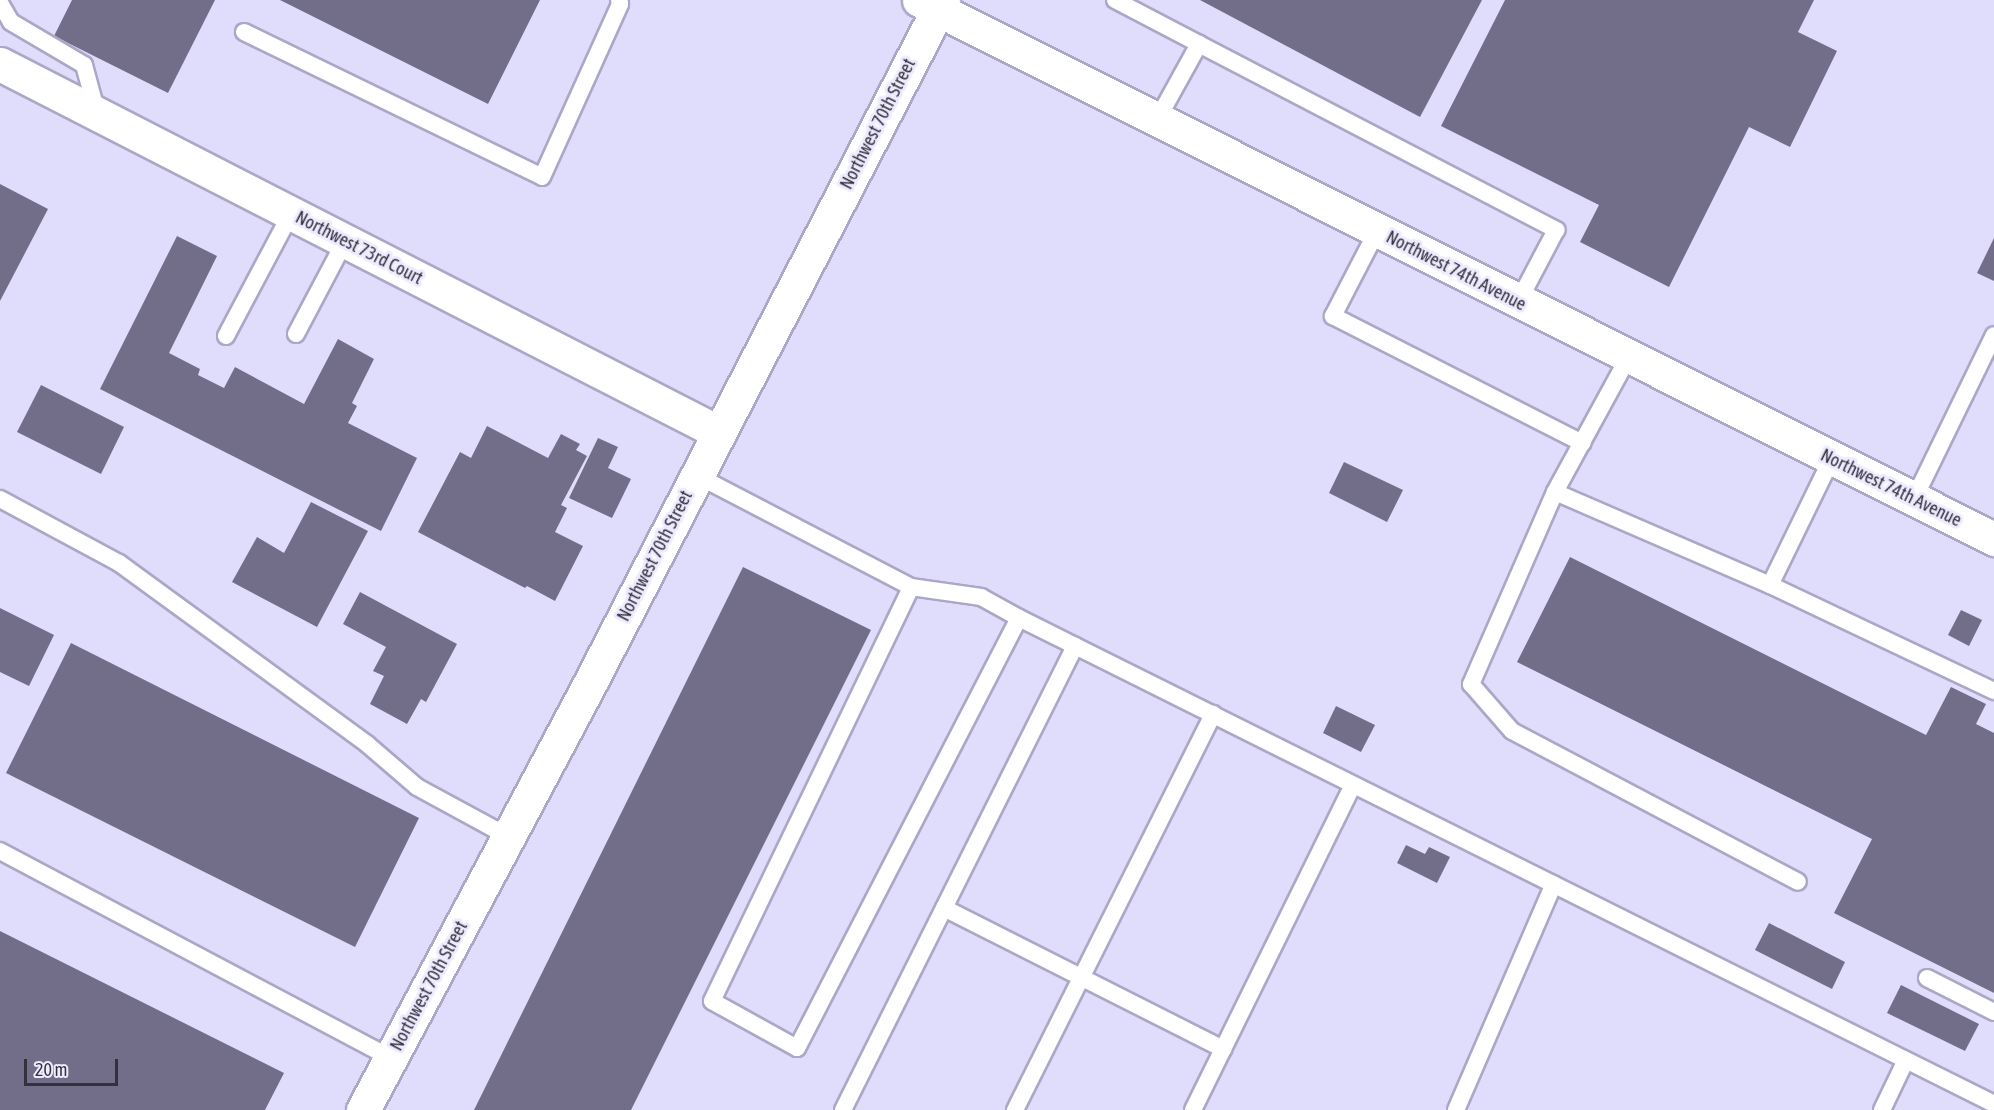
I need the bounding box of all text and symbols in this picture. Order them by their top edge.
street label: Northwest 70th Street [836,55,920,193]
street label: Northwest 73rd Court [292,207,426,289]
street label: Northwest 74th Avenue [1382,226,1530,316]
street label: Northwest 74th Avenue [1817,445,1965,531]
street label: Northwest 70th Street [613,487,697,625]
street label: Northwest 70th Street [386,918,472,1054]
scale bar [27,1047,122,1085]
text: 20 m [35,1059,67,1080]

